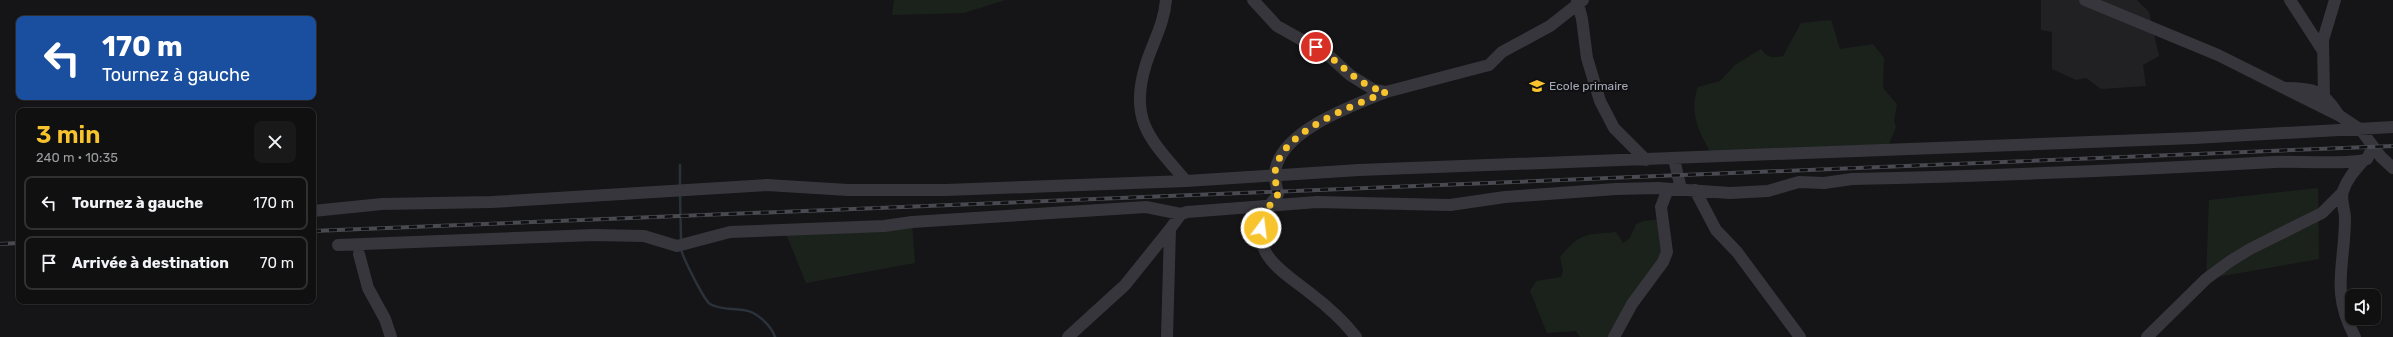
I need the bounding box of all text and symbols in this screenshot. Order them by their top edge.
text: 170 m [102,30,183,63]
pin [1299,30,1333,64]
icon: left [36,32,88,84]
icon: arrive [1305,36,1327,58]
text: Tournez à gauche [102,64,250,86]
school or university icon: Ecole primaire [1528,77,1546,95]
place label: Ecole primaire [1549,79,1629,93]
text: 3 min [36,121,100,149]
button: close [254,121,296,163]
text: 240 m · 10:35 [36,150,118,165]
icon: left [38,192,60,214]
text: Tournez à gauche [72,194,203,212]
text: 170 m [253,194,294,212]
position arrow [1240,207,1282,249]
icon: arrive [38,252,60,274]
text: Arrivée à destination [72,254,229,272]
text: 70 m [260,254,294,272]
map controls [2345,289,2381,325]
button: sound [2345,289,2381,325]

